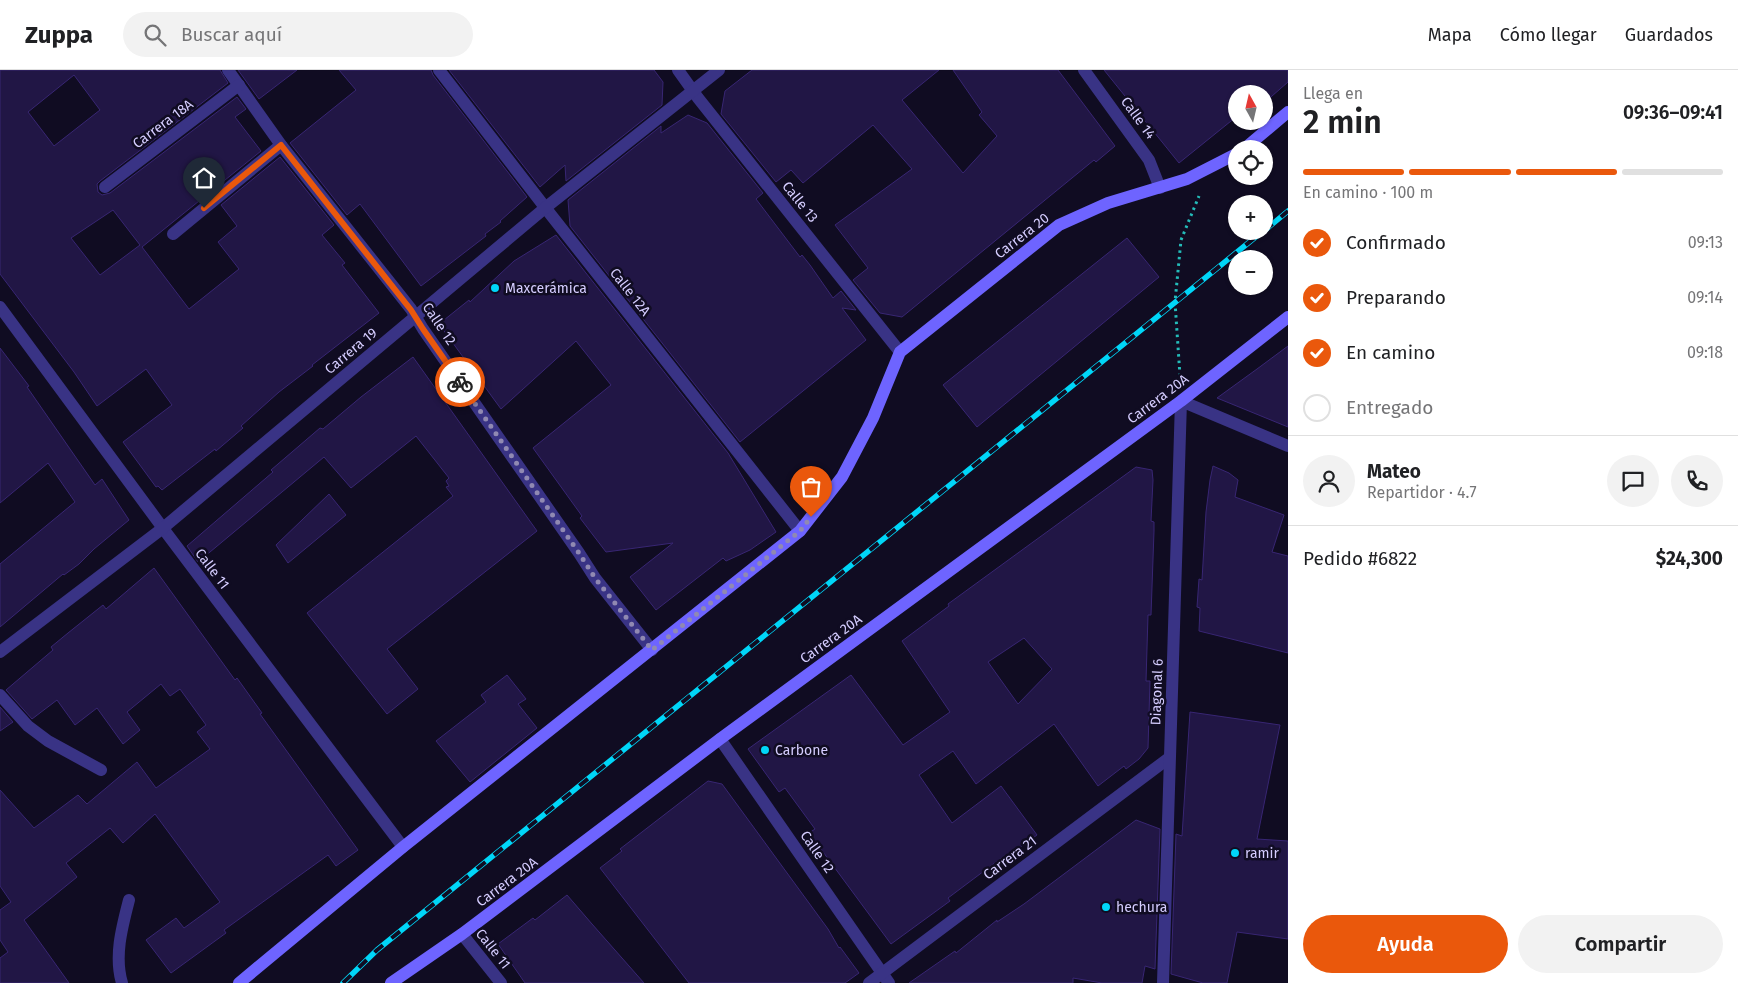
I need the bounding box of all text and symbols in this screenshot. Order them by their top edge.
search box [123,12,473,57]
text: Zuppa [25,21,93,49]
icon: search [141,21,169,49]
text: Buscar aquí [181,23,282,46]
text: Mapa [1428,24,1472,46]
text: Cómo llegar [1500,24,1597,46]
text: Guardados [1625,24,1713,46]
text: Llega en [1303,84,1363,103]
north arrow [1228,85,1272,130]
map controls [1228,85,1273,295]
street label: Calle 14 [1117,94,1159,143]
street label: Carrera 18A [129,96,197,152]
text: 09:36–09:41 [1623,101,1723,124]
text: 2 min [1303,103,1382,141]
button: locate [1228,140,1273,185]
pin [183,157,225,208]
icon: home [190,164,218,192]
street label: Calle 13 [778,178,822,226]
text: En camino · 100 m [1303,183,1433,202]
button: + [1228,195,1273,240]
street label: Carrera 20 [991,209,1053,263]
icon: check [1303,229,1331,257]
text: Confirmado [1346,231,1446,254]
text: 09:13 [1688,233,1723,252]
button: − [1228,250,1273,295]
street label: Calle 12A [606,265,654,319]
place label: Maxcerámica [505,280,587,297]
marker: Maxcerámica [489,282,501,294]
icon: check [1303,284,1331,312]
text: Preparando [1346,286,1446,309]
text: 09:14 [1687,288,1723,307]
street label: Calle 12 [419,299,459,349]
street label: Carrera 19 [321,324,381,378]
icon: check [1303,339,1331,367]
text: En camino [1346,341,1435,364]
text: 09:18 [1687,343,1723,362]
courier [435,357,485,407]
icon: bike [446,368,474,396]
street label: Carrera 20A [1124,370,1192,428]
text: Entregado [1346,396,1433,419]
button: person [1303,455,1355,507]
button: chat [1607,455,1659,507]
button: phone [1671,455,1723,507]
text: Mateo [1367,460,1421,483]
pin [790,466,832,517]
icon: bag [797,473,825,501]
text: Repartidor · 4.7 [1367,483,1477,502]
street label: Calle 11 [191,545,233,593]
text: Pedido #6822 [1303,547,1417,570]
text: $24,300 [1656,547,1723,570]
street label: Carrera 20A [797,611,865,667]
street label: Diagonal 6 [1147,658,1167,726]
place label: Carbone [775,742,828,759]
marker: Carbone [759,744,771,756]
street label: Calle 12 [796,828,838,876]
street label: Carrera 21 [980,832,1040,884]
place label: ramir [1245,845,1279,862]
marker: ramir [1229,847,1241,859]
street label: Carrera 20A [473,853,541,911]
place label: hechura [1116,899,1167,916]
marker: hechura [1100,901,1112,913]
button: Ayuda [1303,915,1508,973]
button: Compartir [1518,915,1723,973]
street label: Calle 11 [472,925,514,973]

